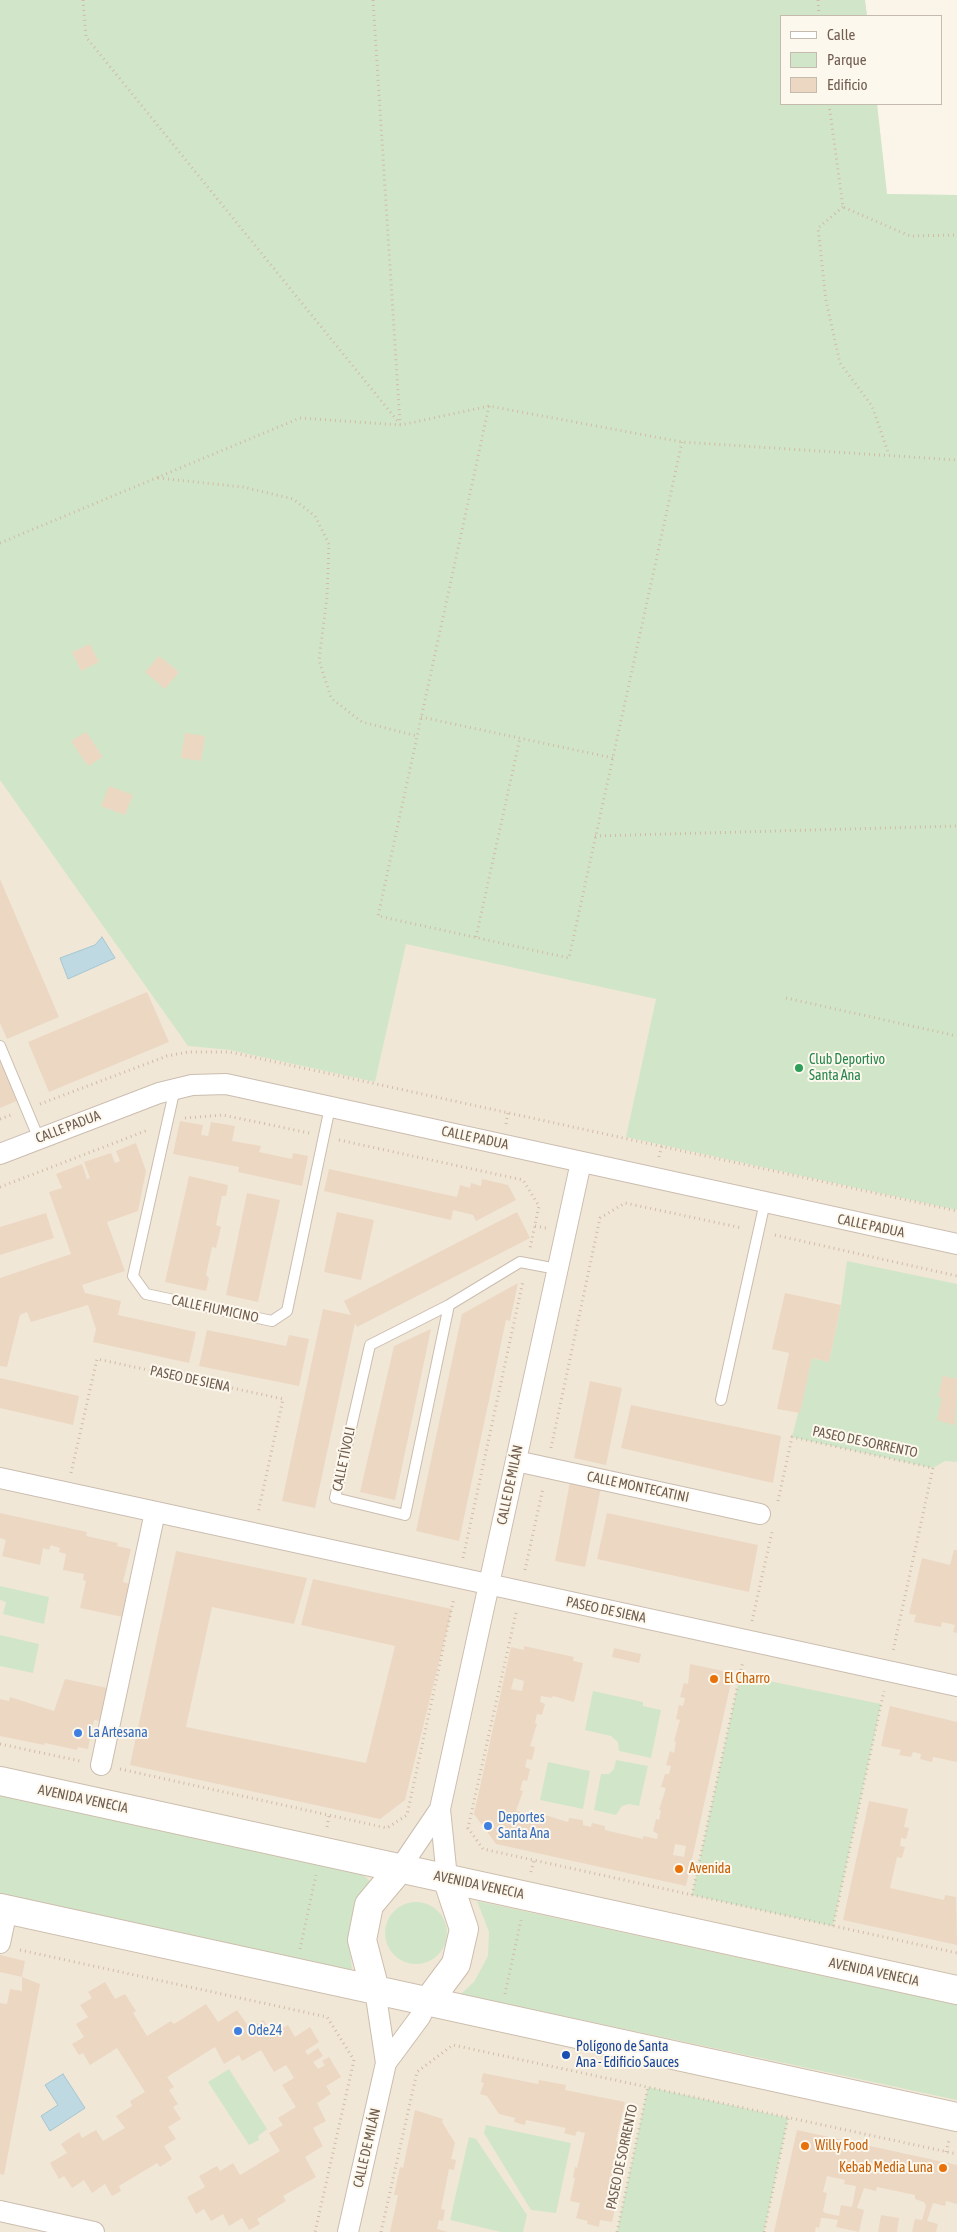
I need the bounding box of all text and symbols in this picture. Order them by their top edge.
legend [780,15,942,105]
text: Calle [827,26,855,43]
text: Parque [827,51,867,68]
text: Edificio [827,76,868,93]
place label: Club Deportivo Santa Ana [809,1052,885,1084]
marker: Club Deportivo Santa Ana [793,1062,805,1074]
street label: CALLE PADUA [33,1107,103,1147]
street label: CALLE PADUA [440,1123,510,1153]
street label: CALLE PADUA [836,1211,906,1241]
street label: CALLE FIUMICINO [170,1292,260,1326]
street label: PASEO DE SIENA [148,1362,232,1396]
street label: PASEO DE SORRENTO [811,1423,919,1461]
street label: CALLE TÍVOLI [329,1425,359,1493]
street label: CALLE DE MILÁN [493,1444,527,1526]
street label: CALLE MONTECATINI [585,1468,691,1506]
street label: PASEO DE SIENA [564,1593,648,1627]
place label: El Charro [724,1671,770,1687]
marker: El Charro [708,1673,720,1685]
place label: La Artesana [88,1725,148,1741]
marker: La Artesana [72,1727,84,1739]
street label: AVENIDA VENECIA [36,1781,130,1817]
place label: Deportes Santa Ana [498,1810,550,1842]
marker: Deportes Santa Ana [482,1820,494,1832]
place label: Avenida [689,1861,731,1877]
marker: Avenida [673,1863,685,1875]
street label: AVENIDA VENECIA [432,1867,526,1903]
street label: AVENIDA VENECIA [827,1954,921,1990]
place label: Ode24 [248,2023,282,2039]
marker: Ode24 [232,2025,244,2037]
place label: Polígono de Santa Ana - Edificio Sauces [576,2039,679,2072]
marker: Polígono de Santa Ana - Edificio Sauces [560,2049,572,2061]
street label: PASEO DE SORRENTO [603,2103,641,2211]
street label: CALLE DE MILÁN [350,2107,384,2189]
place label: Willy Food [815,2138,868,2154]
marker: Willy Food [799,2140,811,2152]
place label: Kebab Media Luna [839,2160,933,2176]
marker: Kebab Media Luna [937,2162,949,2174]

